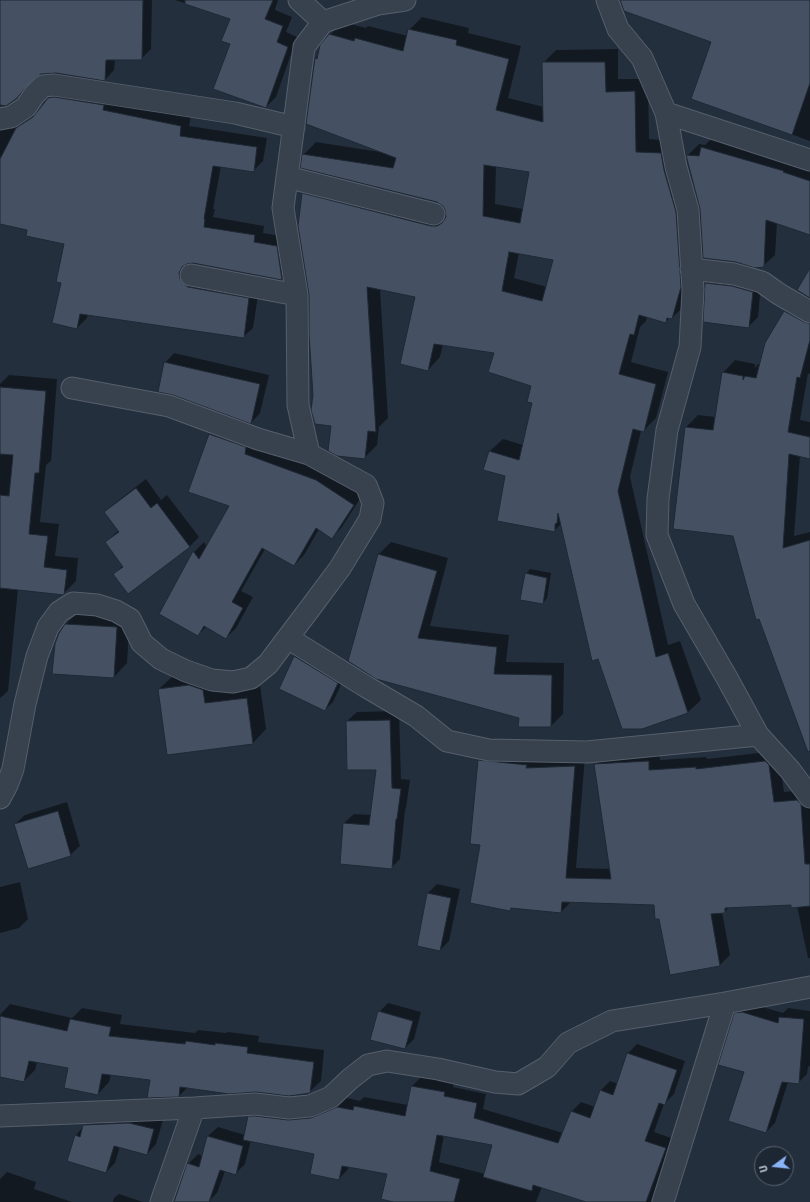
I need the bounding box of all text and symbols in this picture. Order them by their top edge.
north arrow [754,1146,794,1186]
text: U [757,1164,770,1174]

